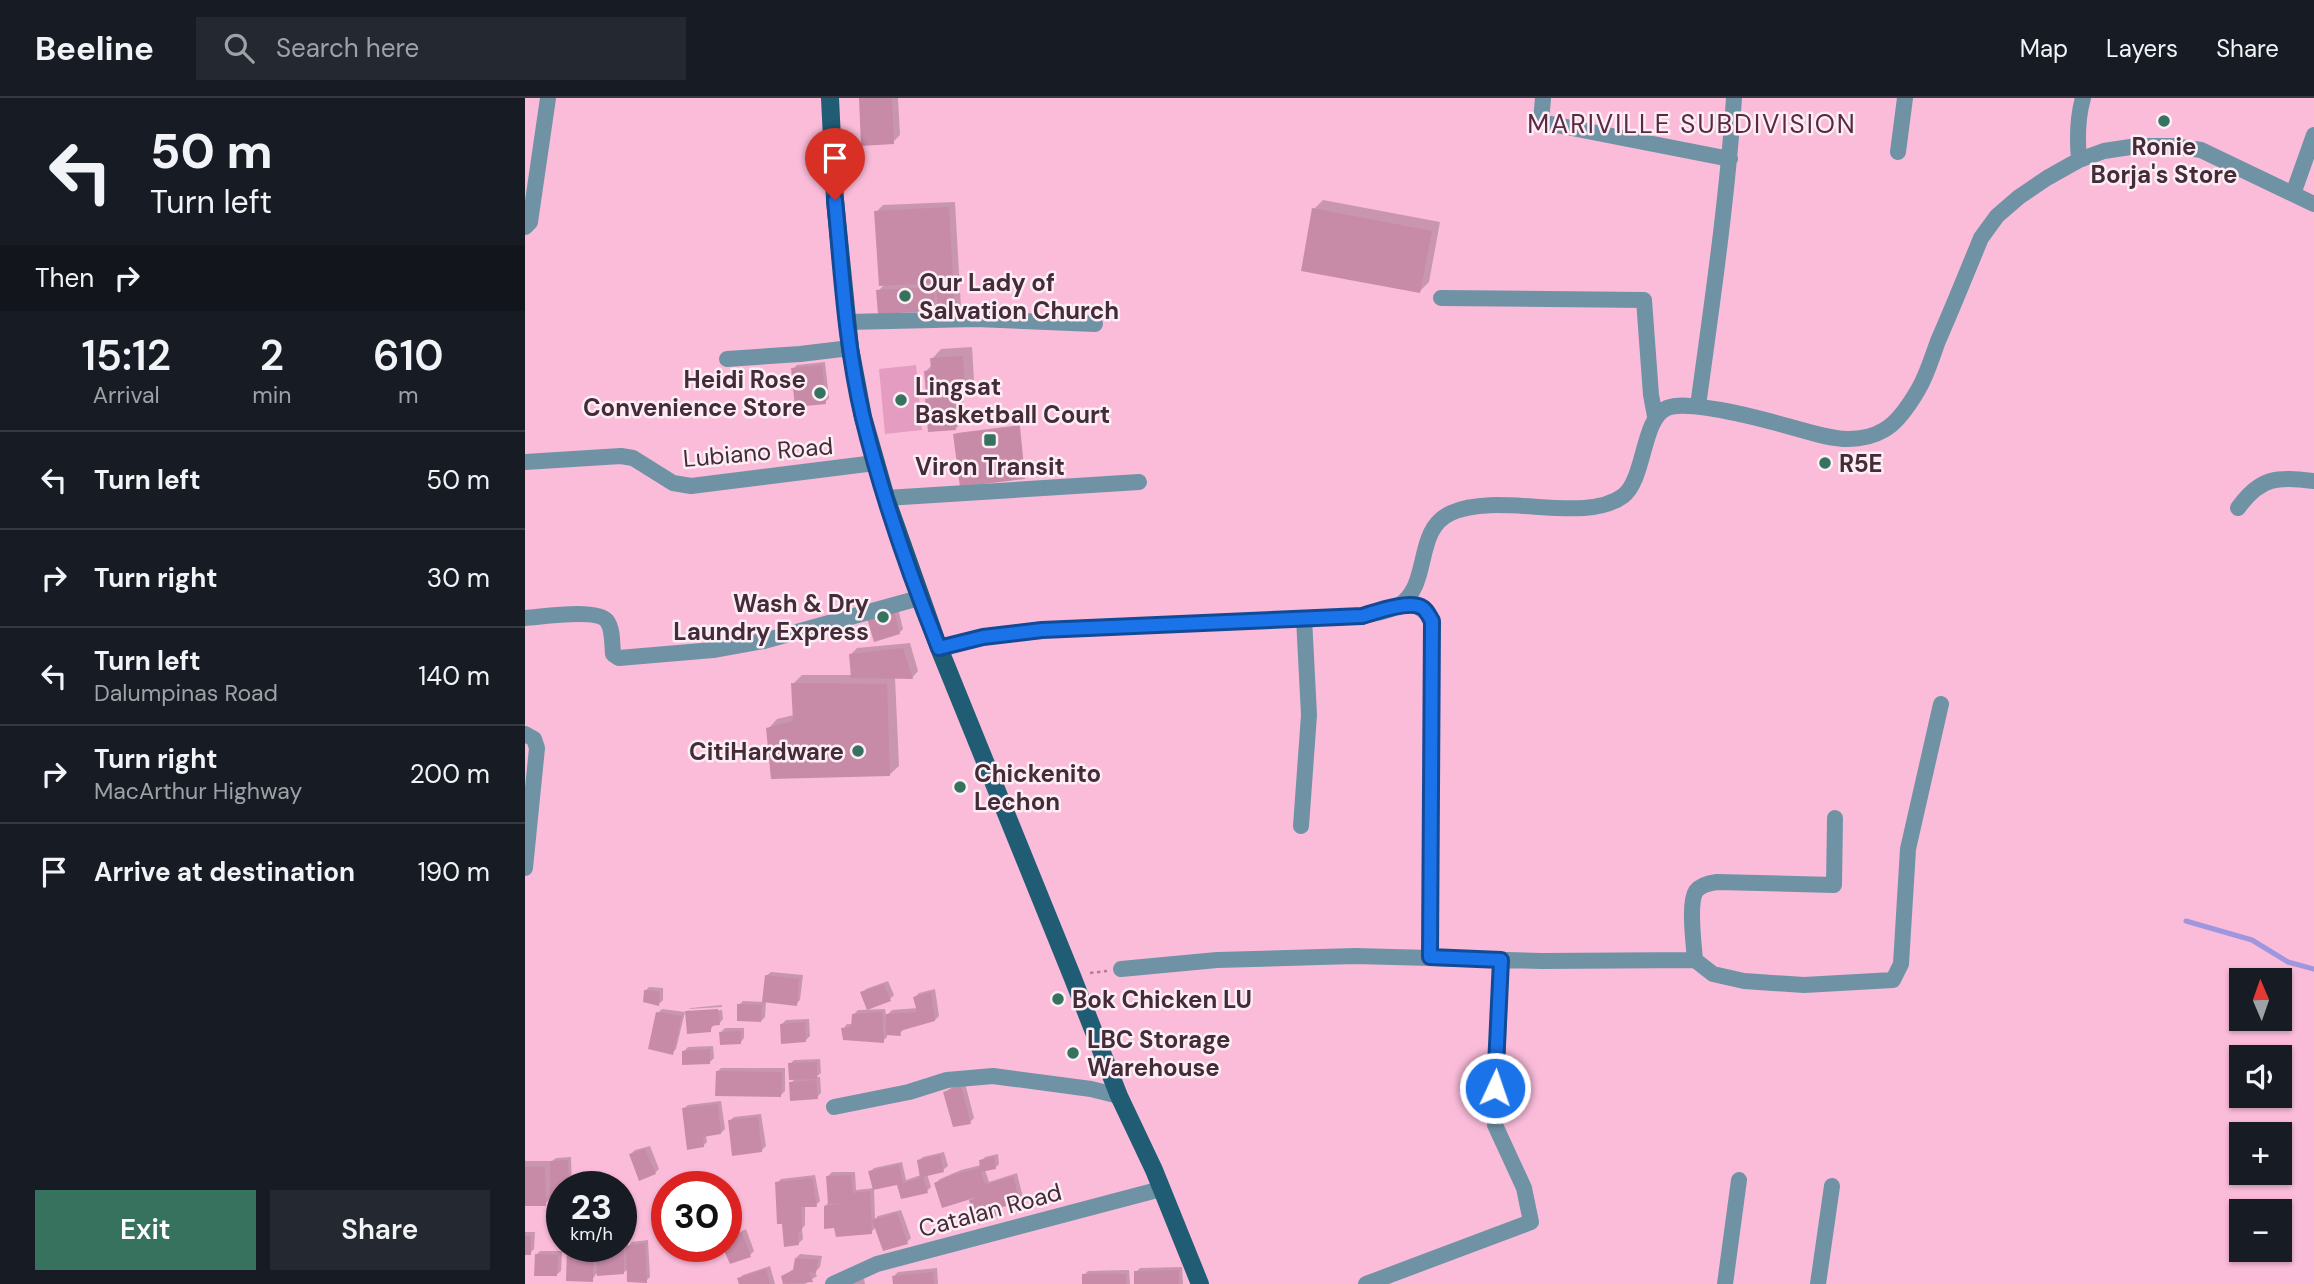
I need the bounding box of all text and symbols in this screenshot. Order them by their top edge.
search box [196,17,686,80]
text: Beeline [35,27,154,70]
icon: search [220,29,258,67]
text: Search here [276,31,419,65]
text: Map [2020,33,2068,64]
text: Layers [2106,33,2178,64]
text: Share [2216,33,2279,64]
district label: MARIVILLE SUBDIVISION [1527,107,1857,141]
marker: Ronie Borja's Store [2156,113,2172,129]
text: 50 m [150,119,273,183]
icon: left [35,126,126,217]
pin [805,128,865,200]
place label: Ronie Borja's Store [2091,131,2237,190]
icon: arrive [816,139,854,177]
text: Turn left [150,181,272,223]
icon: right [108,259,146,297]
text: Then [35,261,94,295]
place label: Our Lady of Salvation Church [919,267,1119,326]
marker: Our Lady of Salvation Church [897,288,913,304]
text: 15:12 [81,328,171,383]
text: 2 [260,328,284,383]
text: 610 [373,328,444,383]
place label: Heidi Rose Convenience Store [583,364,806,423]
place label: Lingsat Basketball Court [915,371,1110,430]
text: Arrival [93,380,160,410]
text: min [252,380,292,410]
text: m [398,380,419,410]
marker: Heidi Rose Convenience Store [812,385,828,401]
marker: Lingsat Basketball Court [893,392,909,408]
street label: Lubiano Road [682,430,834,474]
marker: Viron Transit [982,432,998,448]
place label: R5E [1839,448,1883,479]
place label: Viron Transit [915,451,1065,482]
marker: R5E [1817,455,1833,471]
icon: left [35,461,73,499]
text: Turn left [94,463,201,497]
text: 50 m [426,463,490,497]
icon: right [35,559,73,597]
text: Turn right [94,561,218,595]
text: 30 m [427,561,490,595]
place label: Wash & Dry Laundry Express [673,588,869,647]
marker: Wash & Dry Laundry Express [875,609,891,625]
text: Turn left [94,644,201,678]
icon: left [35,657,73,695]
text: 140 m [418,659,490,693]
text: Dalumpinas Road [94,678,278,708]
place label: CitiHardware [689,736,844,767]
text: Turn right [94,742,218,776]
marker: CitiHardware [850,743,866,759]
icon: right [35,755,73,793]
text: 200 m [410,757,490,791]
place label: Chickenito Lechon [974,758,1101,817]
text: MacArthur Highway [94,776,302,806]
marker: Chickenito Lechon [952,779,968,795]
icon: arrive [35,853,73,891]
text: Arrive at destination [94,855,355,889]
text: 190 m [418,855,490,889]
north arrow [2229,968,2293,1031]
map controls [2229,968,2292,1262]
place label: Bok Chicken LU [1072,984,1252,1015]
marker: Bok Chicken LU [1050,991,1066,1007]
place label: LBC Storage Warehouse [1087,1024,1230,1083]
marker: LBC Storage Warehouse [1065,1045,1081,1061]
button: sound [2229,1045,2292,1108]
position arrow [1458,1051,1532,1125]
button: + [2229,1122,2292,1185]
speed limit sign: 30 [651,1171,742,1262]
street label: Catalan Road [915,1176,1065,1244]
text: 23 [571,1184,612,1230]
button: Exit [35,1190,256,1270]
button: Share [270,1190,490,1270]
button: − [2229,1199,2292,1262]
text: km/h [570,1222,613,1246]

